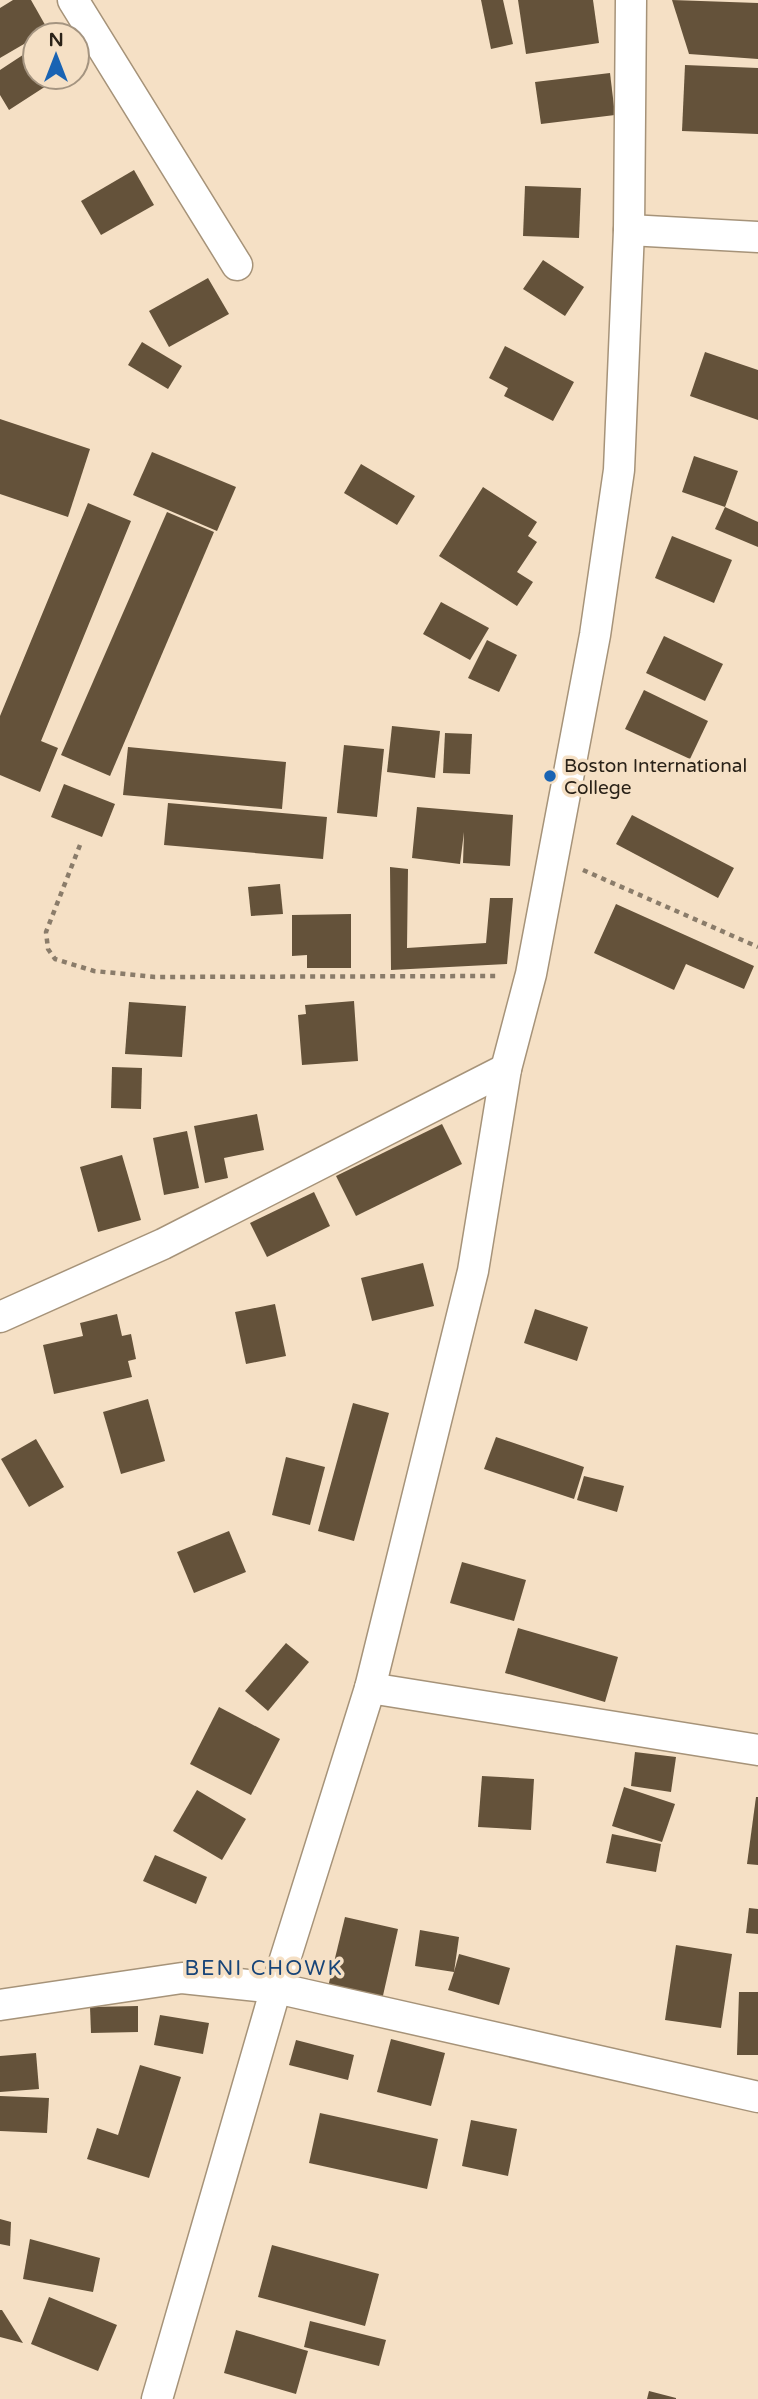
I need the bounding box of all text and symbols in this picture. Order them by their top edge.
north arrow [21,21,91,91]
text: N [48,29,64,51]
place label: Boston International College [564,755,747,799]
marker: Boston International College [542,768,558,784]
district label: BENI CHOWK [184,1956,344,1981]

